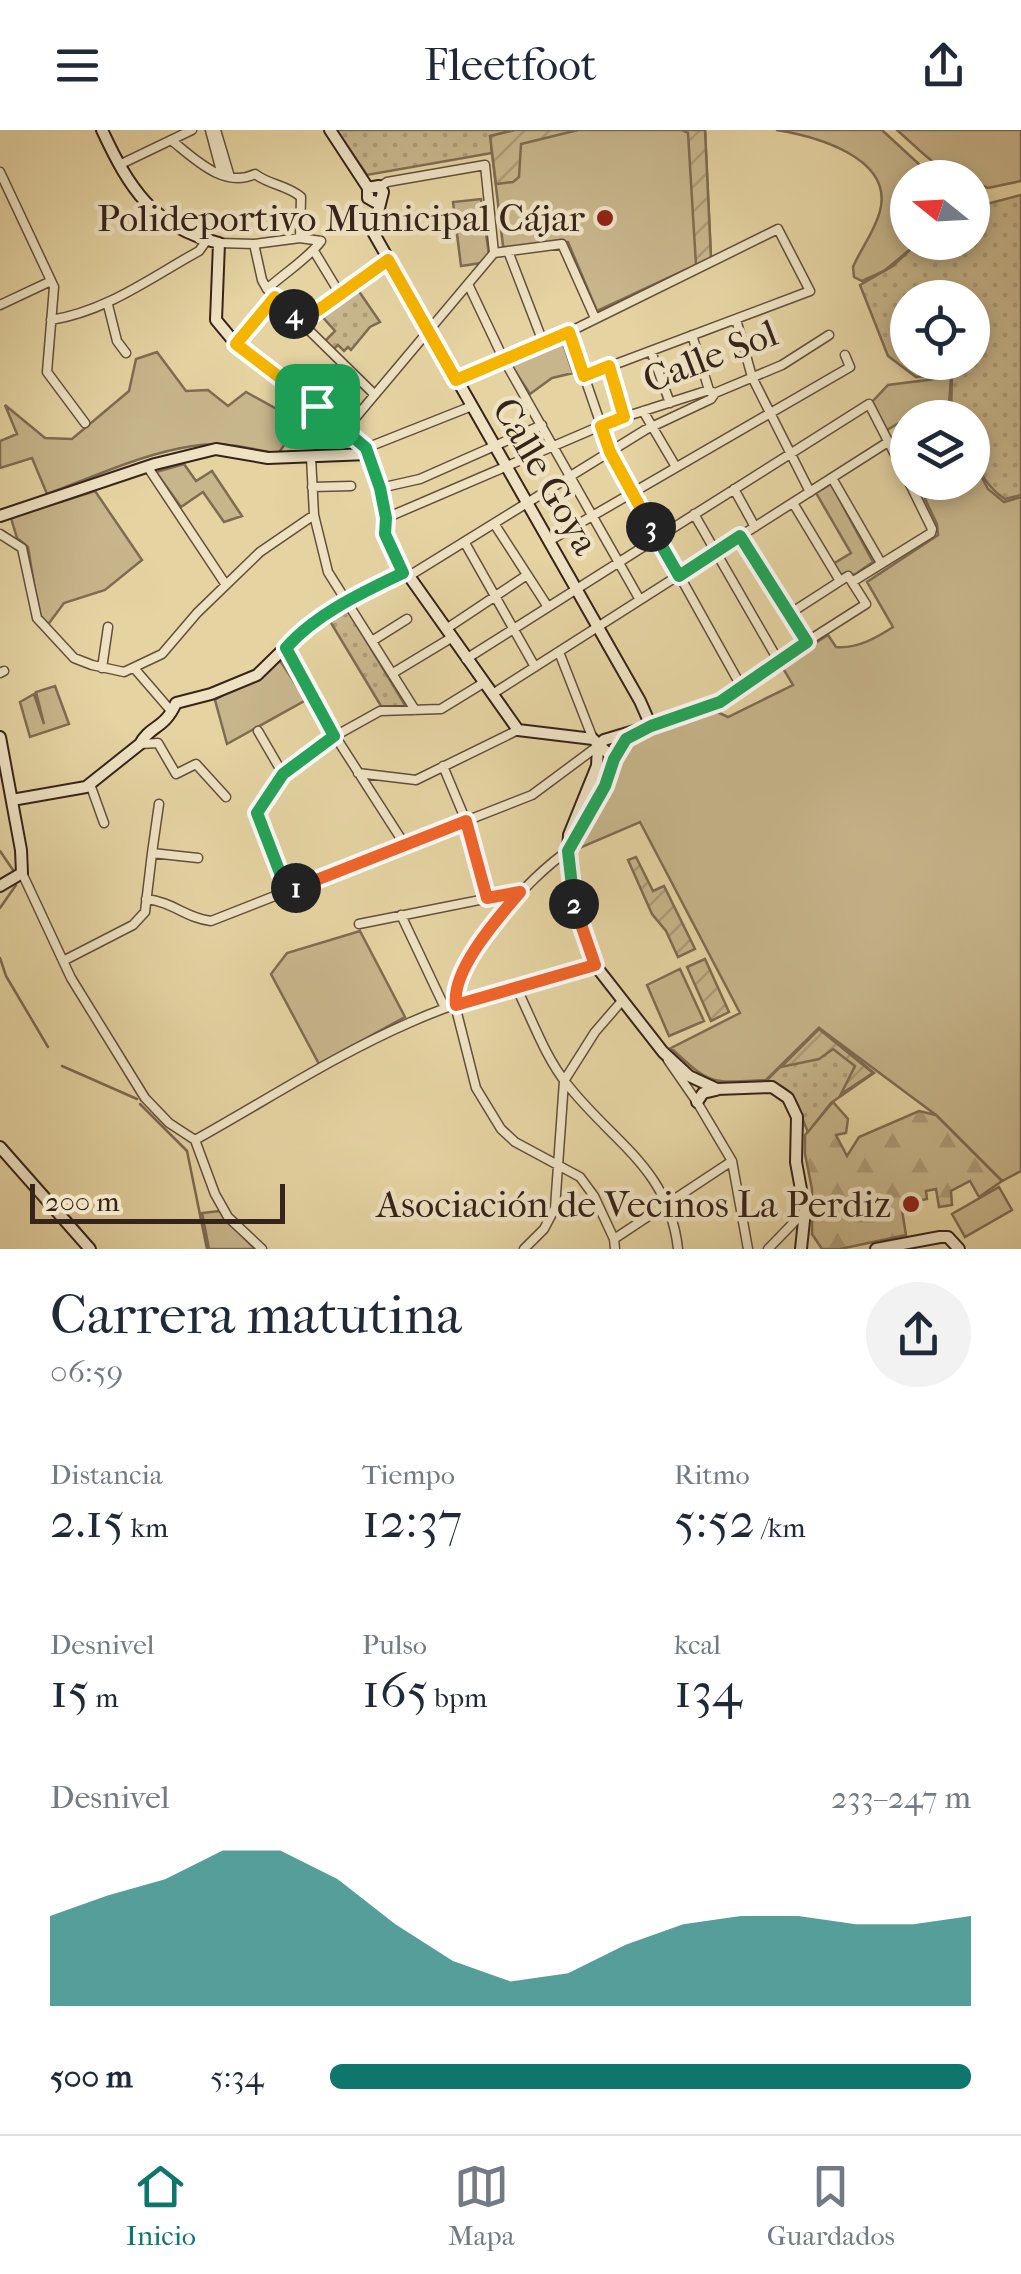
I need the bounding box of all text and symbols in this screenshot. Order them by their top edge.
icon: menu [50,38,105,93]
icon: share [916,38,971,93]
text: Fleetfoot [424,39,597,92]
north arrow [890,160,990,260]
map controls [890,160,990,500]
place label: Polideportivo Municipal Cájar [97,196,586,241]
marker: Polideportivo Municipal Cájar [594,207,616,229]
button: locate [890,280,990,380]
pin: 4 [269,289,319,339]
text: 4 [286,297,302,330]
street label: Calle Sol [637,310,784,403]
pin [275,364,360,449]
icon: arrive [290,379,345,434]
street label: Calle Goya [483,390,609,563]
button: layers [890,400,990,500]
pin: 3 [626,502,676,552]
text: 3 [645,510,657,543]
pin: 1 [271,863,321,913]
text: 1 [291,871,301,904]
pin: 2 [549,879,599,929]
text: 2 [567,887,581,920]
scale bar [30,1179,285,1224]
place label: Asociación de Vecinos La Perdiz [374,1182,891,1227]
text: 200 m [45,1185,120,1218]
marker: Asociación de Vecinos La Perdiz [900,1193,922,1215]
button: share [866,1282,971,1387]
text: Carrera matutina [50,1283,462,1347]
text: 06:59 [50,1353,123,1390]
text: Distancia [50,1458,163,1491]
text: Tiempo [362,1458,455,1491]
text: Ritmo [674,1458,750,1491]
text: 2.15 [50,1491,125,1550]
text: 12:37 [362,1491,462,1550]
text: 5:52 [674,1491,755,1550]
text: km [125,1511,168,1544]
text: /km [755,1511,806,1544]
text: Desnivel [50,1628,155,1661]
text: Pulso [362,1628,427,1661]
text: kcal [674,1628,721,1661]
text: 15 [50,1661,89,1720]
text: 165 [362,1661,428,1720]
text: 134 [674,1661,742,1720]
text: m [89,1681,119,1714]
text: bpm [428,1681,487,1714]
text: Desnivel [50,1779,170,1816]
text: 233–247 m [831,1779,971,1816]
text: 500 m [50,2058,133,2095]
text: 5:34 [210,2058,264,2095]
tab: Inicio [126,2159,196,2252]
tab: Mapa [448,2159,515,2252]
tab: Guardados [767,2159,895,2252]

